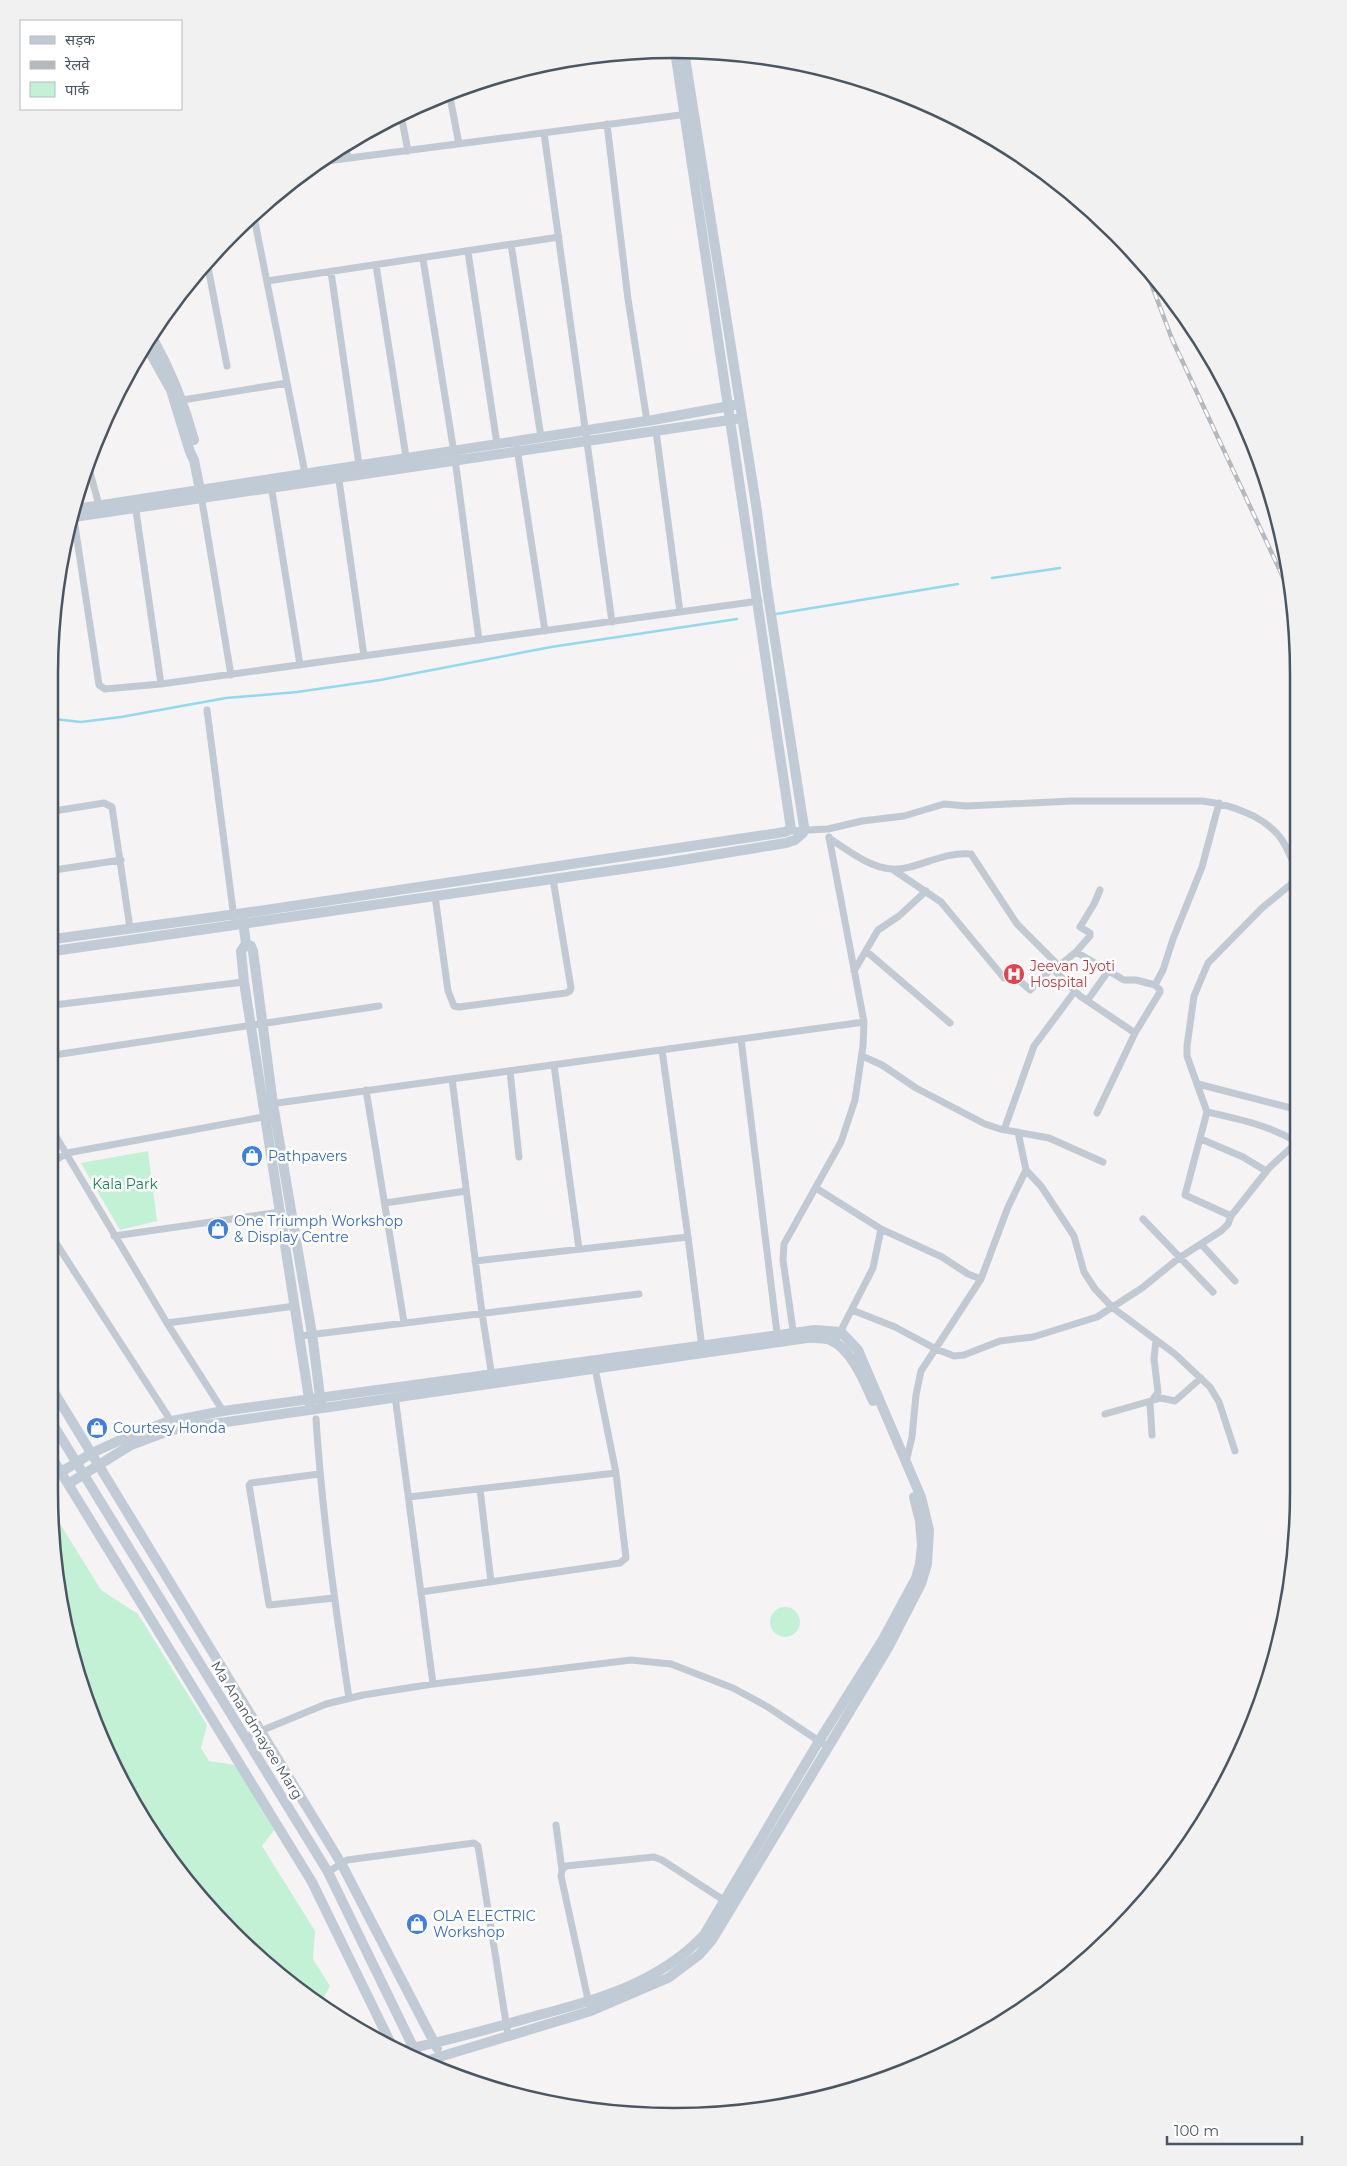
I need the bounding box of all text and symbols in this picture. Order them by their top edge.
legend [20,20,182,110]
text: सड़क [65,30,95,49]
text: रेलवे [64,55,90,74]
text: पार्क [65,80,89,99]
place label: Jeevan Jyoti Hospital [1029,957,1115,991]
hospital icon: Jeevan Jyoti Hospital [1002,962,1026,986]
shop icon: Pathpavers [240,1144,264,1168]
place label: Pathpavers [268,1147,347,1165]
park label: Kala Park [92,1175,158,1193]
place label: One Triumph Workshop & Display Centre [234,1212,403,1246]
shop icon: One Triumph Workshop & Display Centre [206,1217,230,1241]
shop icon: Courtesy Honda [85,1416,109,1440]
place label: Courtesy Honda [113,1419,226,1437]
street label: Ma Anandmayee Marg [207,1658,307,1802]
place label: OLA ELECTRIC Workshop [433,1907,536,1941]
shop icon: OLA ELECTRIC Workshop [405,1912,429,1936]
scale bar [1167,2114,1302,2146]
text: 100 m [1174,2121,1219,2140]

